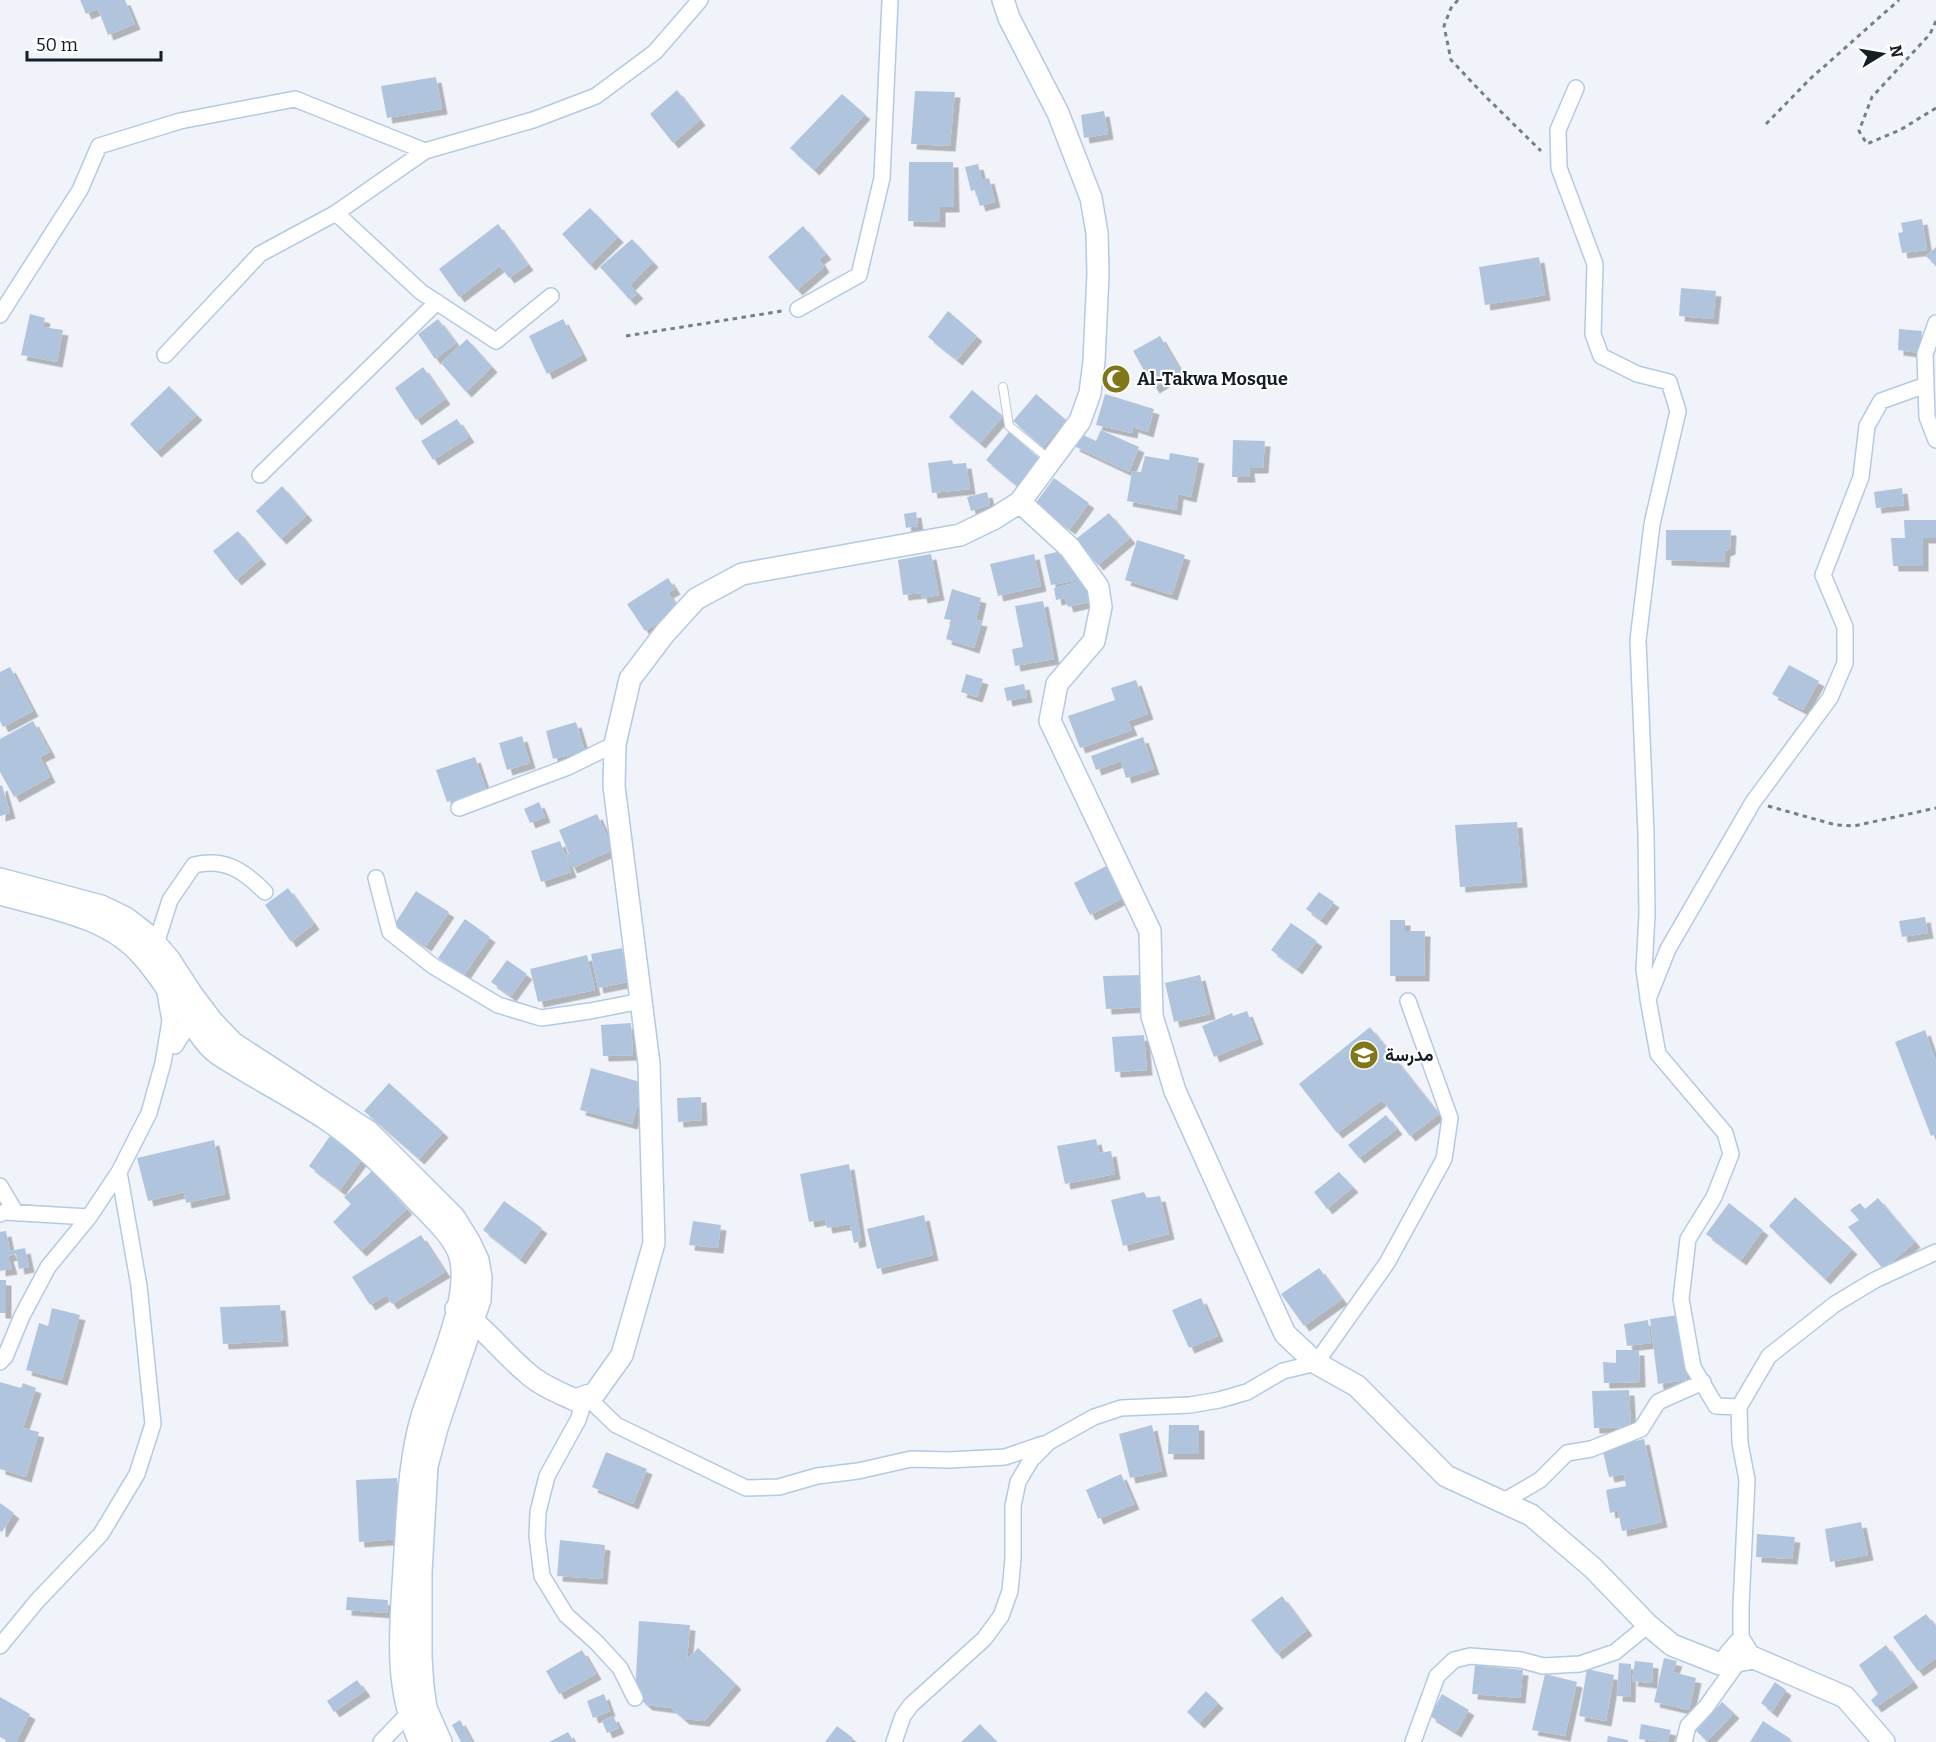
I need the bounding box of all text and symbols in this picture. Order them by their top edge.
scale bar [27,24,160,62]
north arrow [1852,24,1912,84]
text: 50 m [36,34,78,56]
text: N [1886,43,1907,59]
mosque icon: Al-Takwa Mosque [1100,363,1132,395]
place label: Al-Takwa Mosque [1137,368,1288,390]
school or university icon: مدرسة [1348,1039,1380,1071]
place label: مدرسة [1385,1044,1434,1066]

